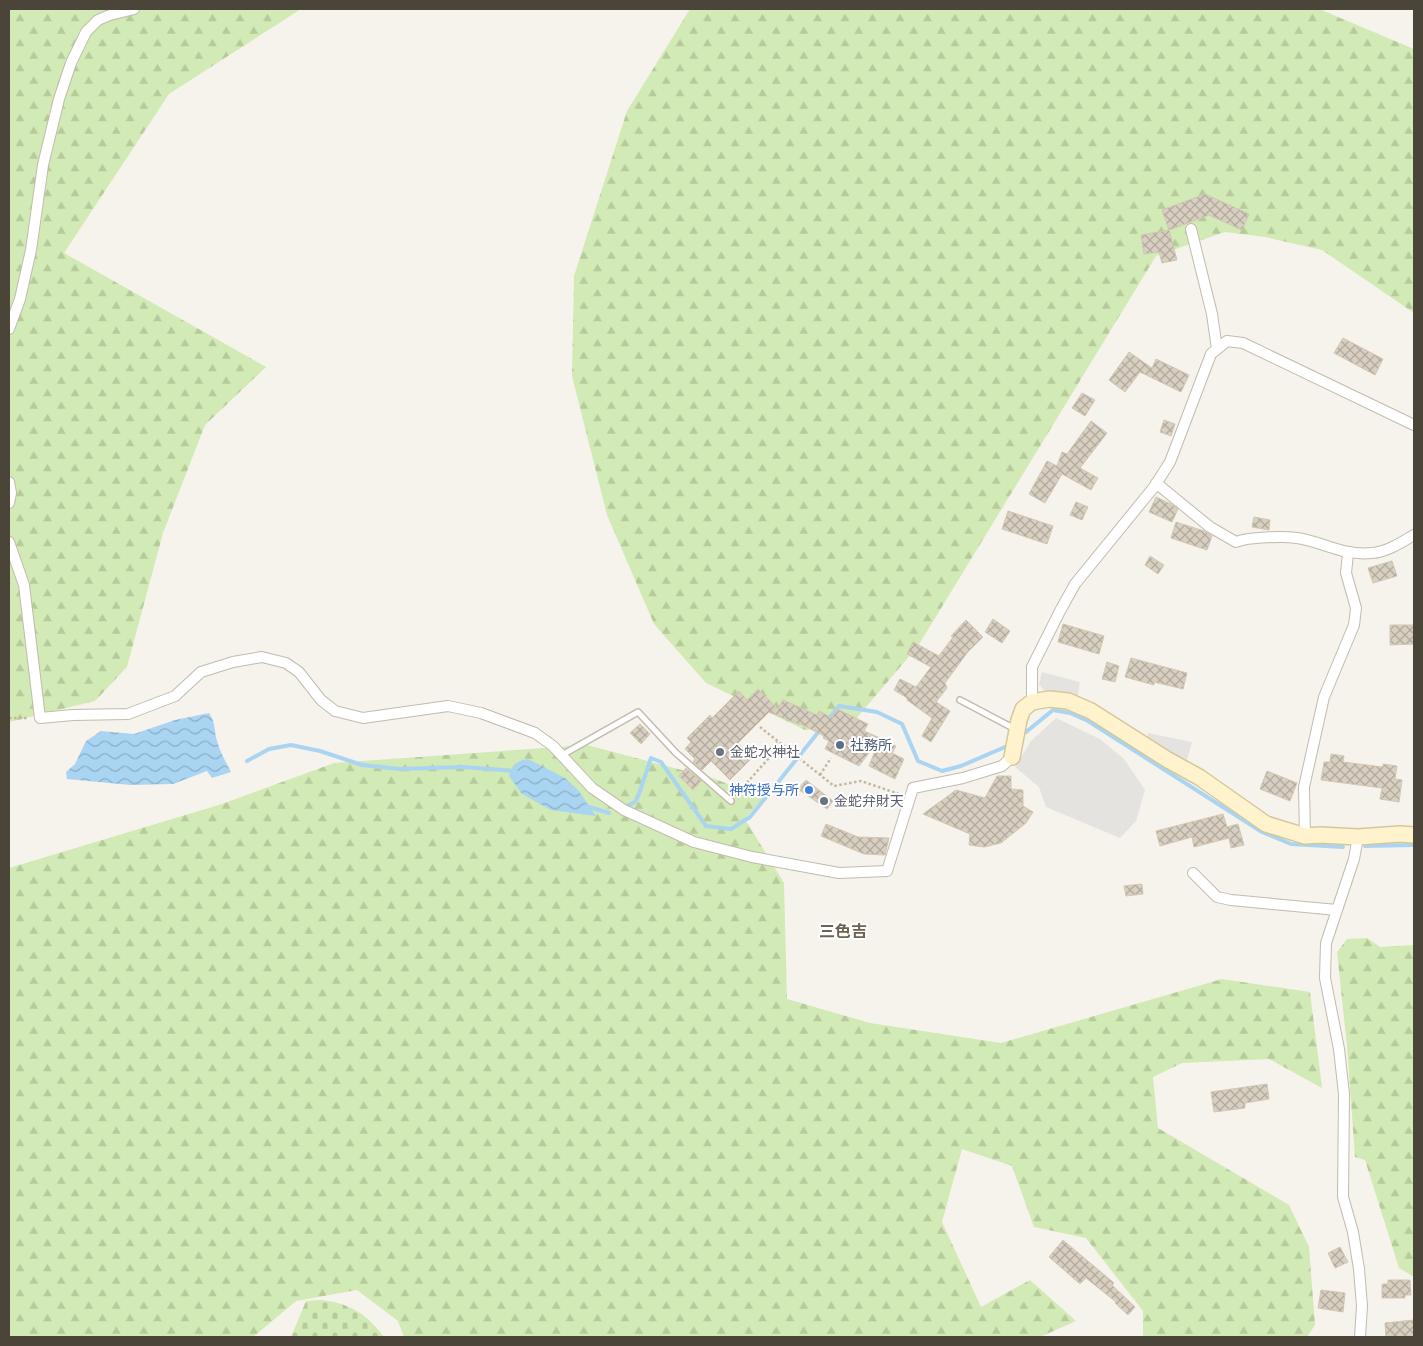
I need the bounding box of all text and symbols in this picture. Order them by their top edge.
place label: 社務所 [850,736,892,753]
marker: 社務所 [834,739,846,751]
place label: 金蛇水神社 [730,743,800,760]
marker: 金蛇水神社 [714,746,726,758]
place label: 神符授与所 [729,781,799,798]
marker: 神符授与所 [803,784,815,796]
place label: 金蛇弁財天 [834,792,904,809]
marker: 金蛇弁財天 [818,795,830,807]
district label: 三色吉 [819,921,867,941]

